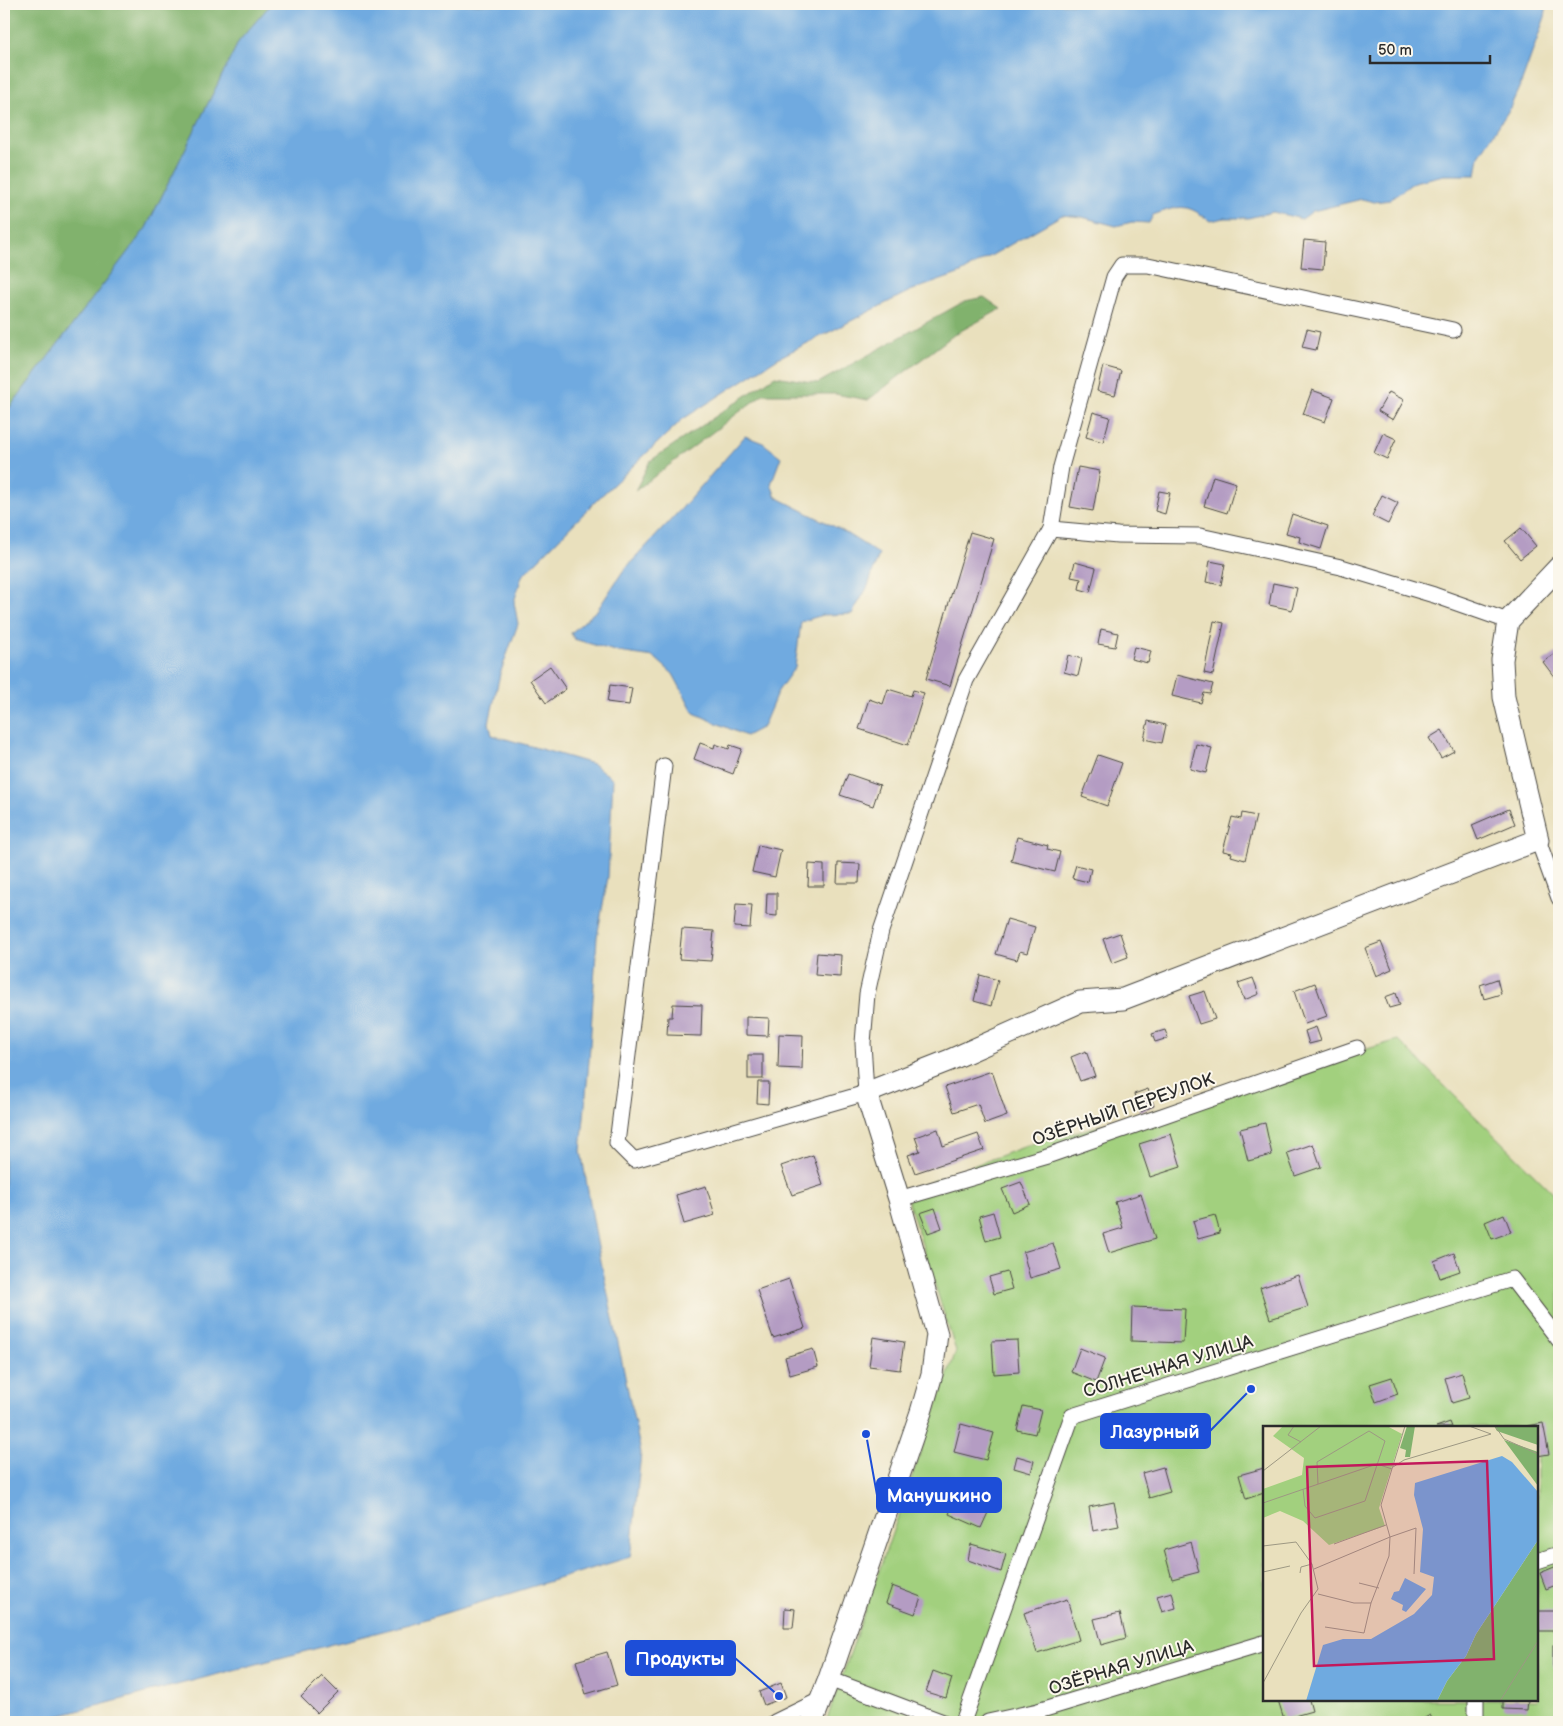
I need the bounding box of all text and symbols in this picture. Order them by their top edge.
scale bar [1370,32,1490,64]
text: 50 m [1378,41,1412,60]
street label: ОЗЁРНЫЙ ПЕРЕУЛОК [1029,1067,1217,1150]
street label: СОЛНЕЧНАЯ УЛИЦА [1081,1331,1256,1402]
callout: Лазурный [1101,1414,1210,1448]
text: Лазурный [1110,1421,1199,1444]
inset map [1263,1426,1538,1701]
callout: Манушкино [877,1478,1001,1512]
text: Манушкино [887,1485,991,1508]
street label: ОЗЁРНАЯ УЛИЦА [1046,1635,1196,1699]
callout: Продукты [626,1641,735,1675]
text: Продукты [635,1648,725,1671]

